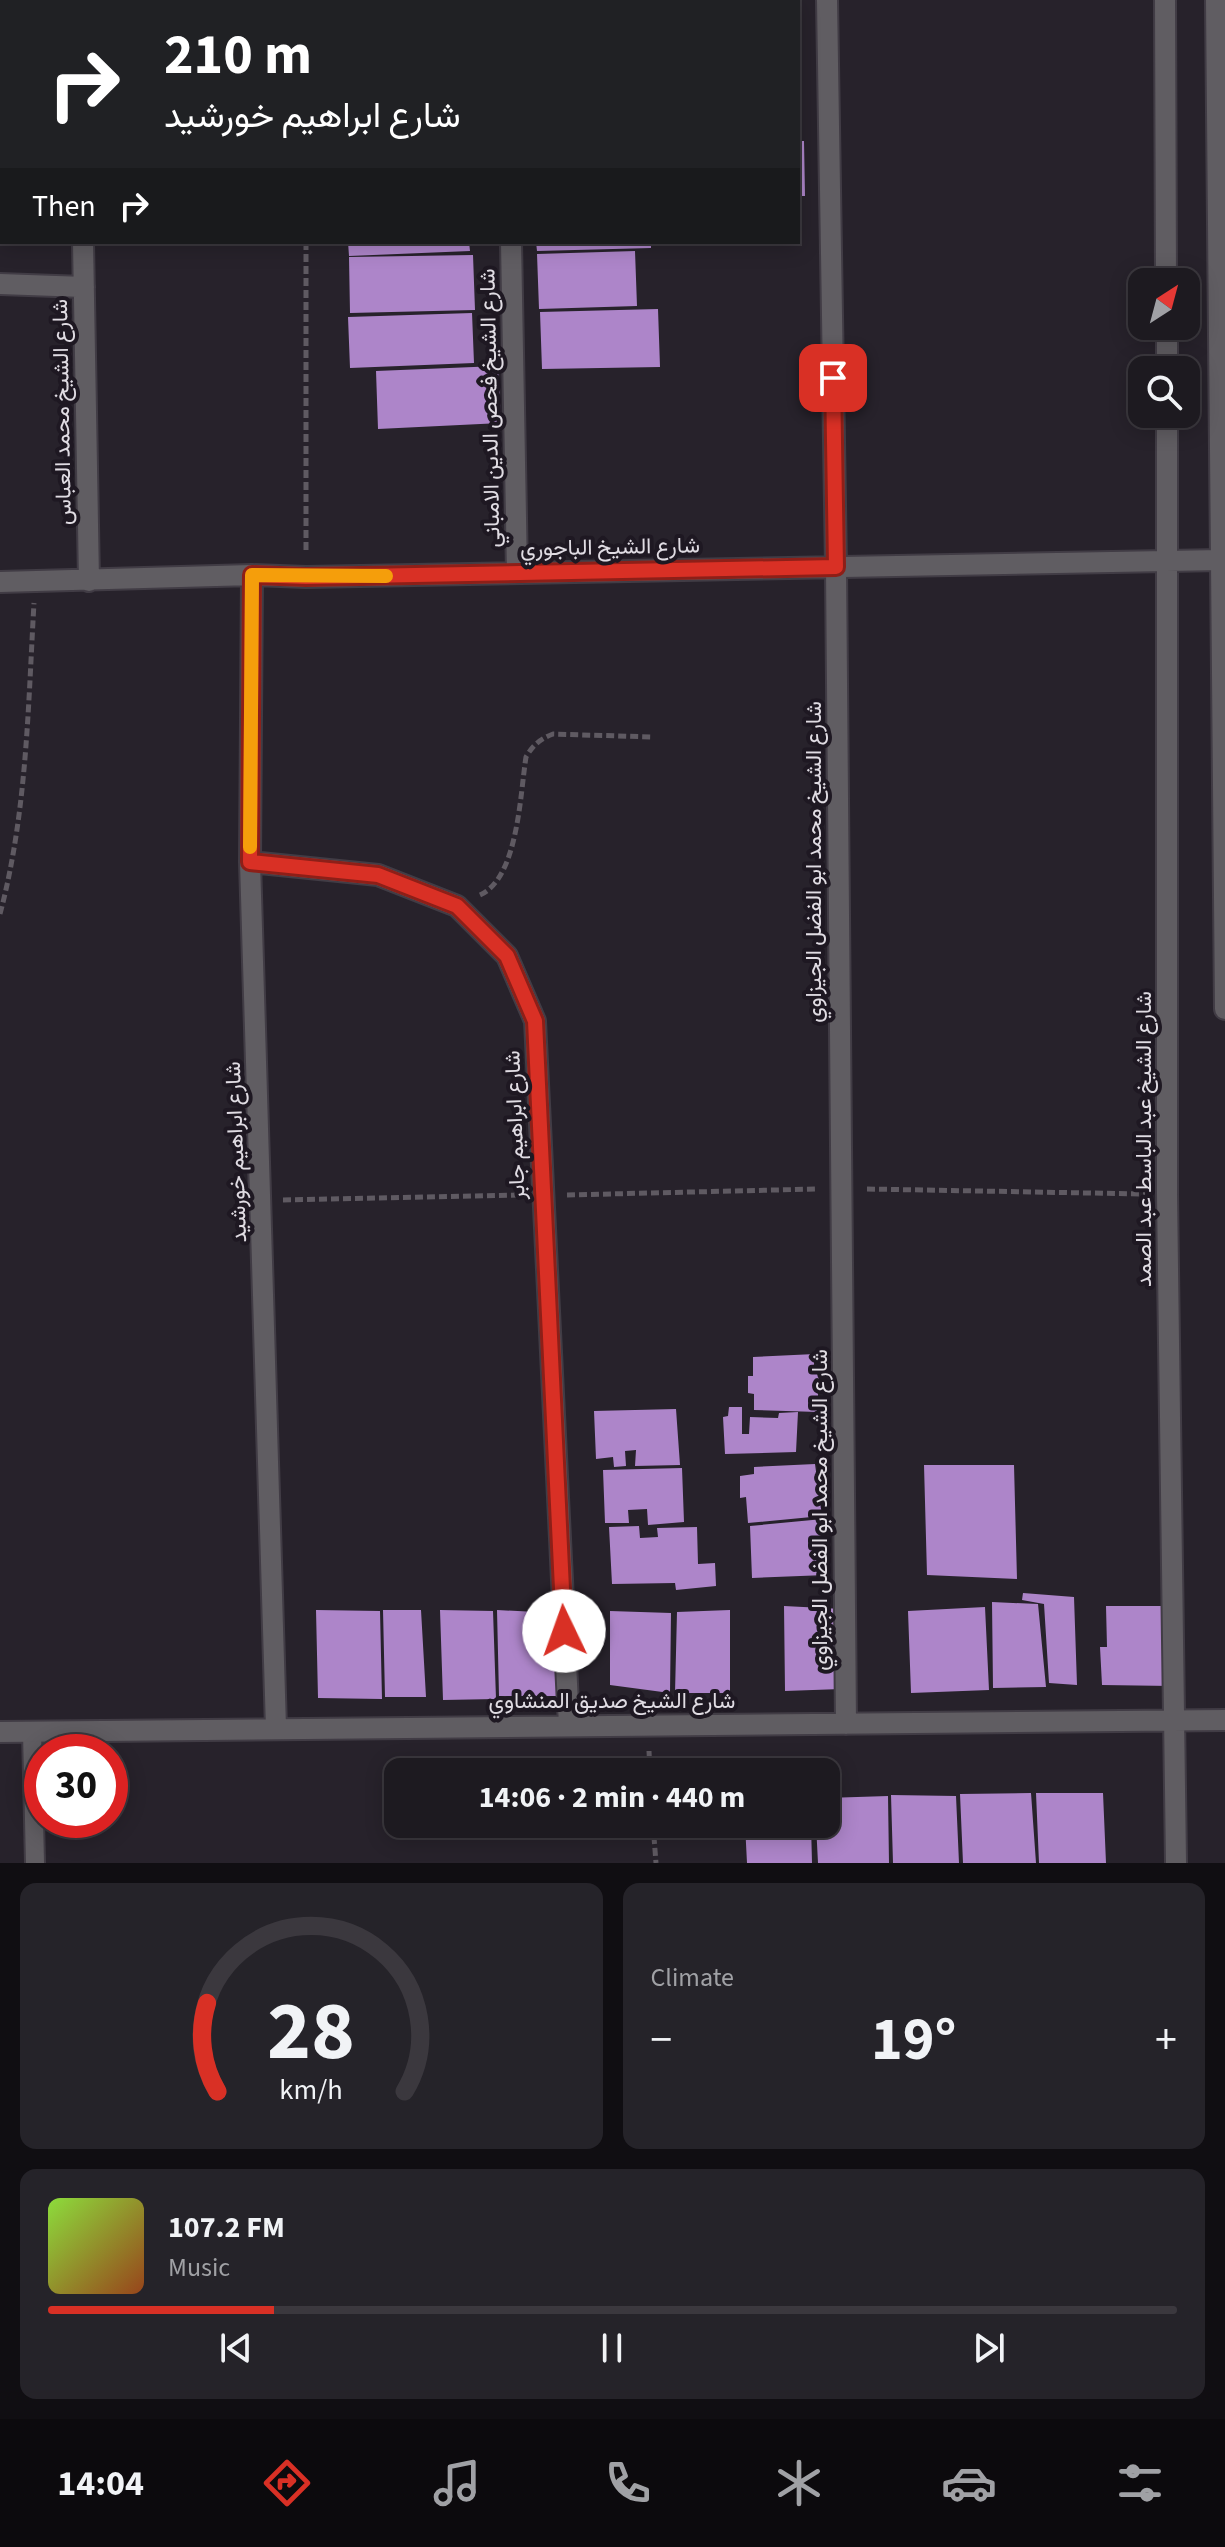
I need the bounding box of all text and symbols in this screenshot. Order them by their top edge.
text: 210 m [164,16,312,95]
icon: right [32,32,136,136]
text: شارع ابراهيم خورشيد [164,90,461,141]
icon: right [112,184,156,228]
text: Then [32,185,96,228]
street label: شارع الشيخ فحص الدين الامباني [472,268,510,548]
north arrow [1128,268,1200,340]
map controls [1128,268,1200,428]
street label: شارع الشيخ محمد العباس [44,299,80,525]
pin [799,344,867,412]
icon: arrive [811,356,855,400]
button: search [1128,356,1200,428]
street label: شارع الشيخ الباجوري [520,529,700,567]
street label: شارع الشيخ محمد ابو الفضل الجيزاوي [798,701,832,1023]
street label: شارع الشيخ عبد الباسط عبد الصمد [1128,991,1160,1287]
street label: شارع ابراهيم جابر [496,1050,534,1201]
street label: شارع ابراهيم خورشيد [217,1061,255,1243]
street label: شارع الشيخ محمد ابو الفضل الجيزاوي [804,1349,838,1671]
position arrow [522,1589,606,1673]
street label: شارع الشيخ صديق المنشاوي [489,1685,735,1719]
speed limit sign: 30 [24,1734,128,1838]
text: 14:06 · 2 min · 440 m [479,1776,745,1819]
text: Climate [651,1959,734,1996]
text: 28 [267,1973,355,2091]
text: 19° [871,1998,956,2083]
text: − [651,2009,672,2072]
text: + [1155,2009,1177,2072]
text: km/h [280,2070,343,2110]
text: 107.2 FM [168,2206,285,2249]
text: Music [168,2249,230,2286]
icon: previous [214,2326,258,2370]
icon: pause [590,2326,634,2370]
icon: next [967,2326,1011,2370]
icon: directions [259,2455,315,2511]
icon: music [429,2455,485,2511]
icon: phone [600,2455,656,2511]
icon: climate [771,2455,827,2511]
icon: car [941,2455,997,2511]
icon: filters [1112,2455,1168,2511]
text: 14:04 [57,2458,144,2509]

